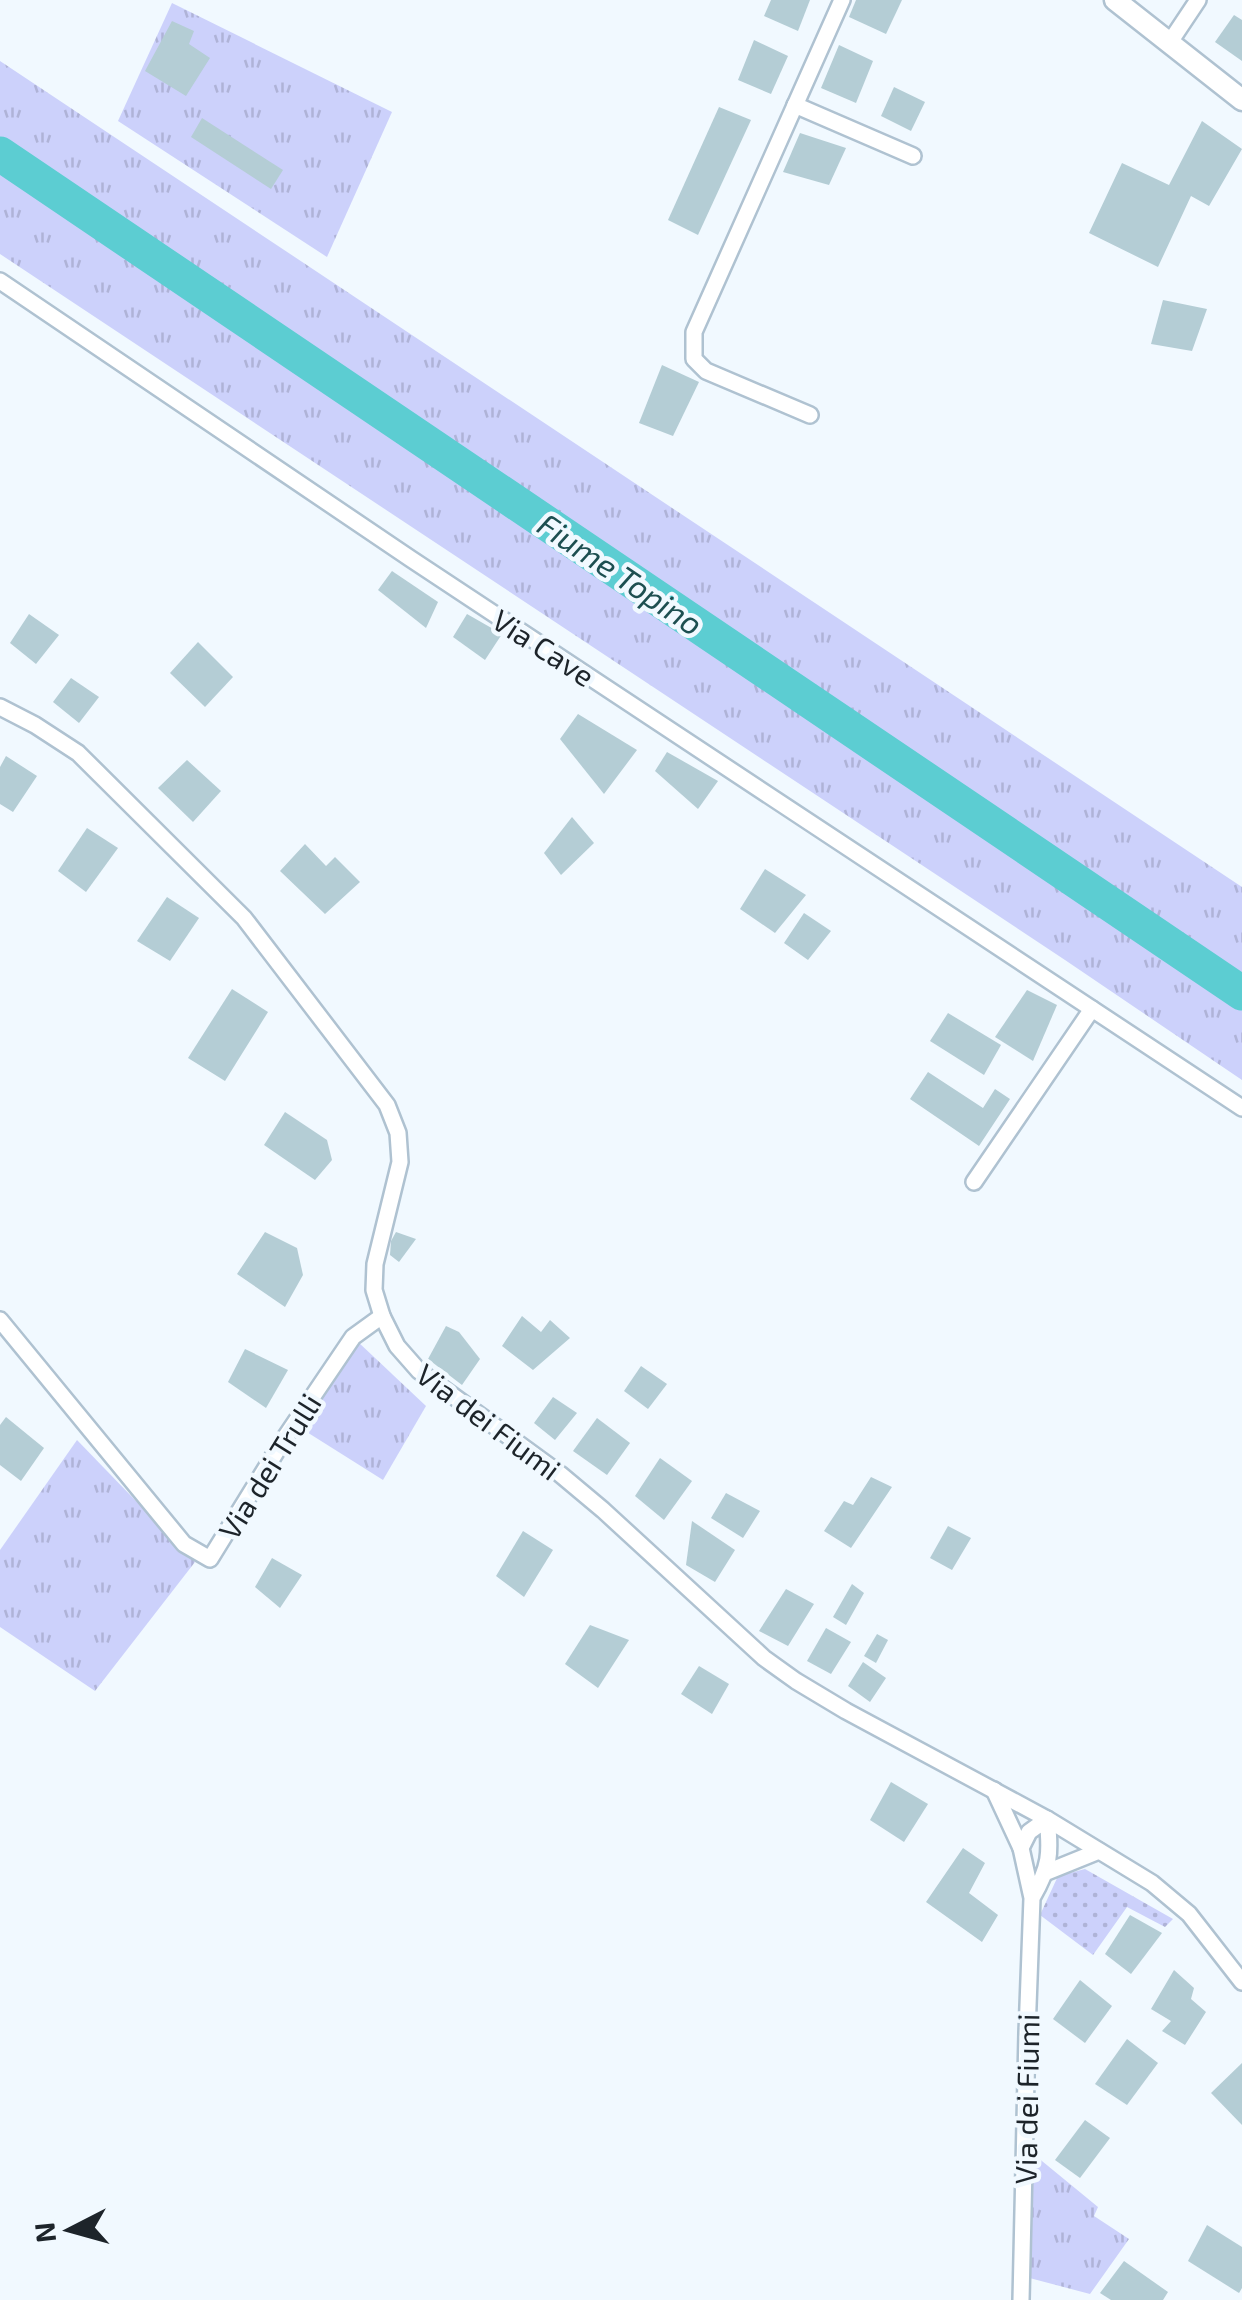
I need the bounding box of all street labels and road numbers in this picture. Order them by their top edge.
street label: Via Cave [486,601,602,693]
street label: Via dei Fiumi [410,1355,568,1487]
street label: Via dei Trulli [210,1387,328,1545]
street label: Via dei Fiumi [1007,2013,1045,2185]

